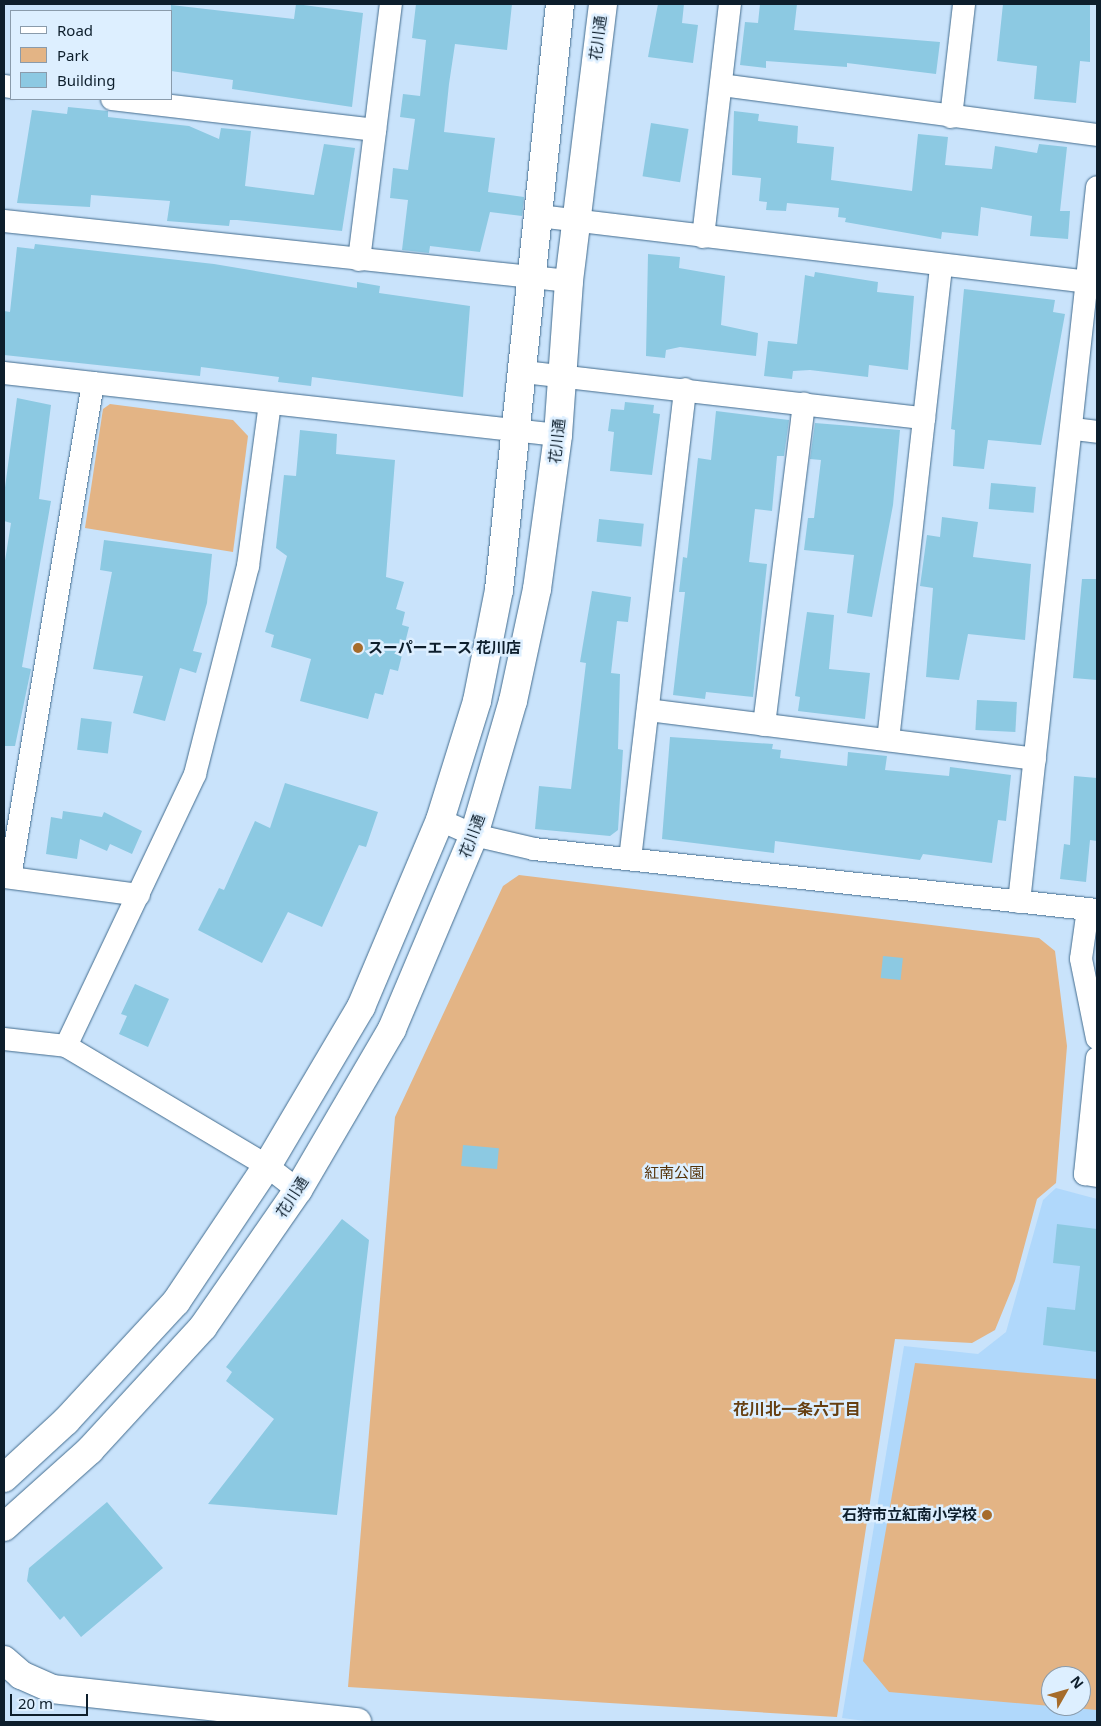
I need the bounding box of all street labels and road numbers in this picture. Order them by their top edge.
street label: 花川通 [586,15,610,61]
street label: 花川通 [546,418,568,464]
street label: 花川通 [456,812,488,860]
street label: 花川通 [272,1173,312,1221]

